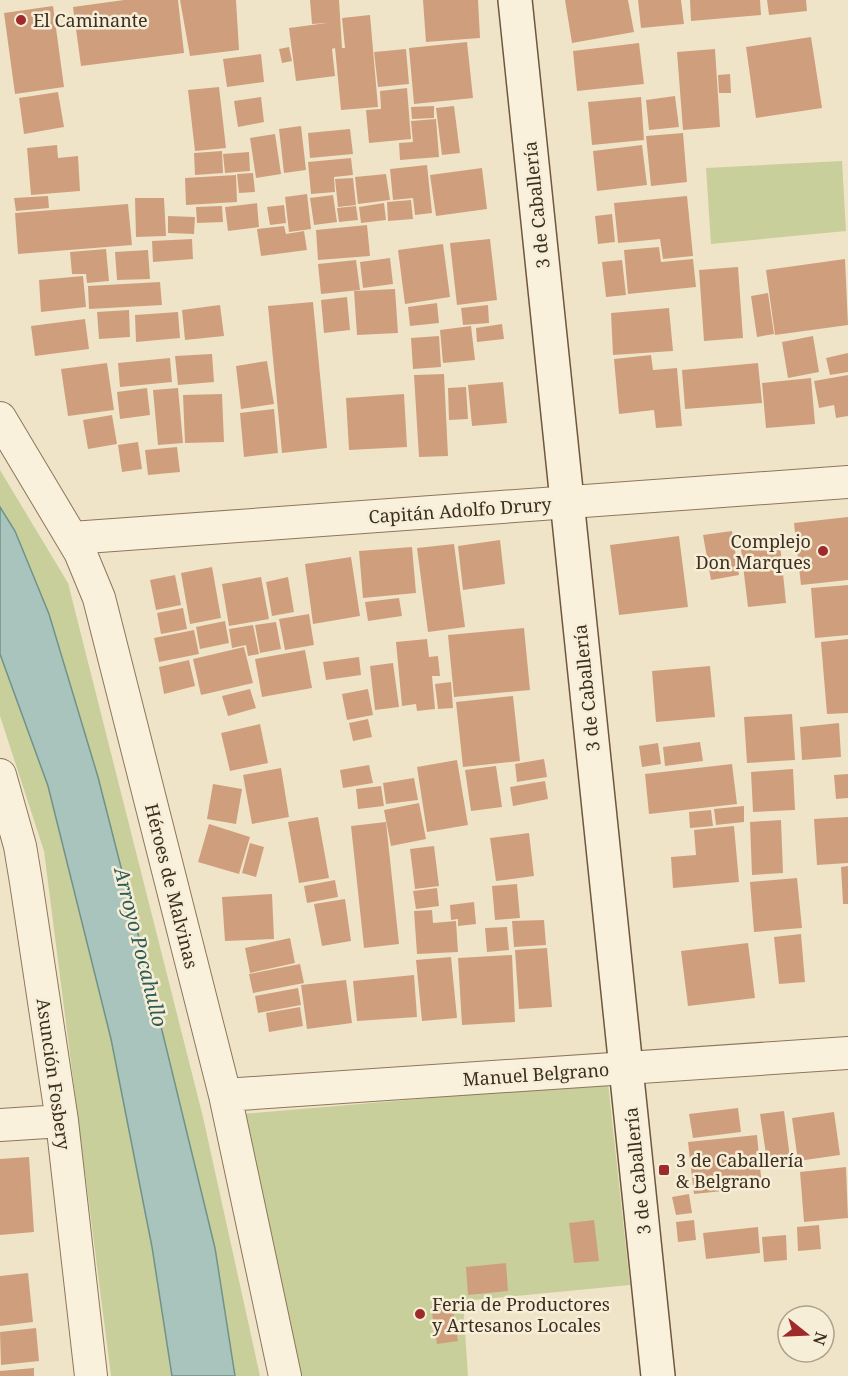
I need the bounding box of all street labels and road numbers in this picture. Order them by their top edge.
street label: 3 de Caballería [517,140,555,270]
street label: Capitán Adolfo Drury [368,492,553,528]
street label: 3 de Caballería [567,623,605,753]
street label: Héroes de Malvinas [140,801,204,971]
street label: Asunción Fosbery [31,997,77,1152]
street label: Manuel Belgrano [462,1057,610,1091]
street label: 3 de Caballería [618,1106,656,1236]

